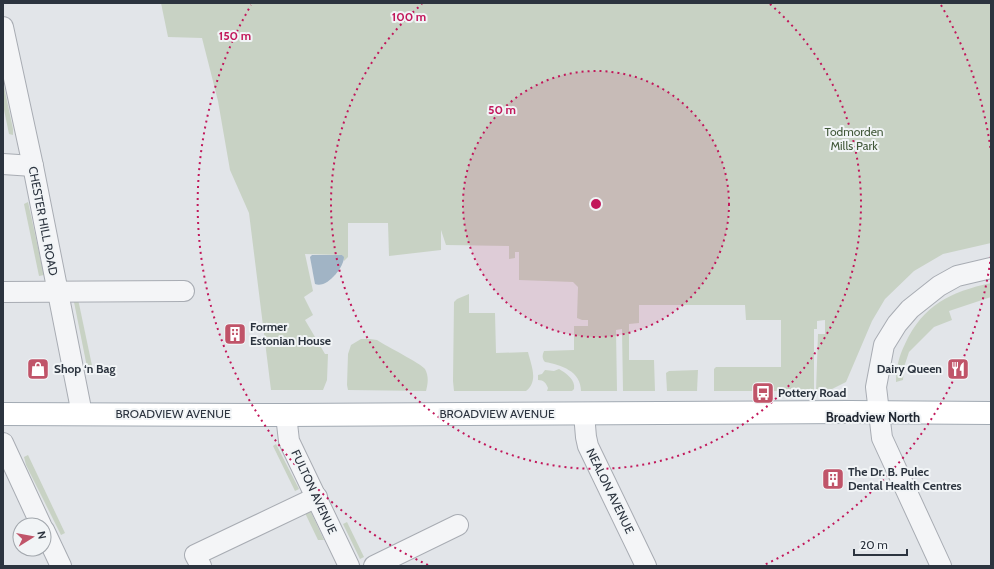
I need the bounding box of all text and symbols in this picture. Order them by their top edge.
text: 100 m [392,9,426,24]
text: 150 m [219,28,251,43]
text: 50 m [488,102,516,117]
park label: Todmorden Mills Park [825,124,884,153]
street label: CHESTER HILL ROAD [26,165,62,277]
centre of rings [589,197,603,211]
place label: Former Estonian House [250,319,331,348]
building icon: Former Estonian House [222,321,248,347]
shop icon: Shop ‘n Bag [25,356,51,382]
restaurant icon: Dairy Queen [945,356,971,382]
place label: Shop ‘n Bag [54,361,116,376]
place label: Dairy Queen [877,361,942,376]
bus stop icon: Pottery Road [750,380,776,406]
place label: Pottery Road [778,385,846,400]
street label: BROADVIEW AVENUE [115,406,231,421]
street label: BROADVIEW AVENUE [439,406,555,421]
district label: Broadview North [826,409,920,425]
street label: NEALON AVENUE [583,446,638,536]
street label: FULTON AVENUE [288,447,341,537]
place label: The Dr. B. Pulec Dental Health Centres [848,464,962,493]
building icon: The Dr. B. Pulec Dental Health Centres [820,466,846,492]
north arrow [12,517,52,557]
text: N [34,530,49,540]
scale bar [854,531,907,557]
text: 20 m [860,537,888,552]

